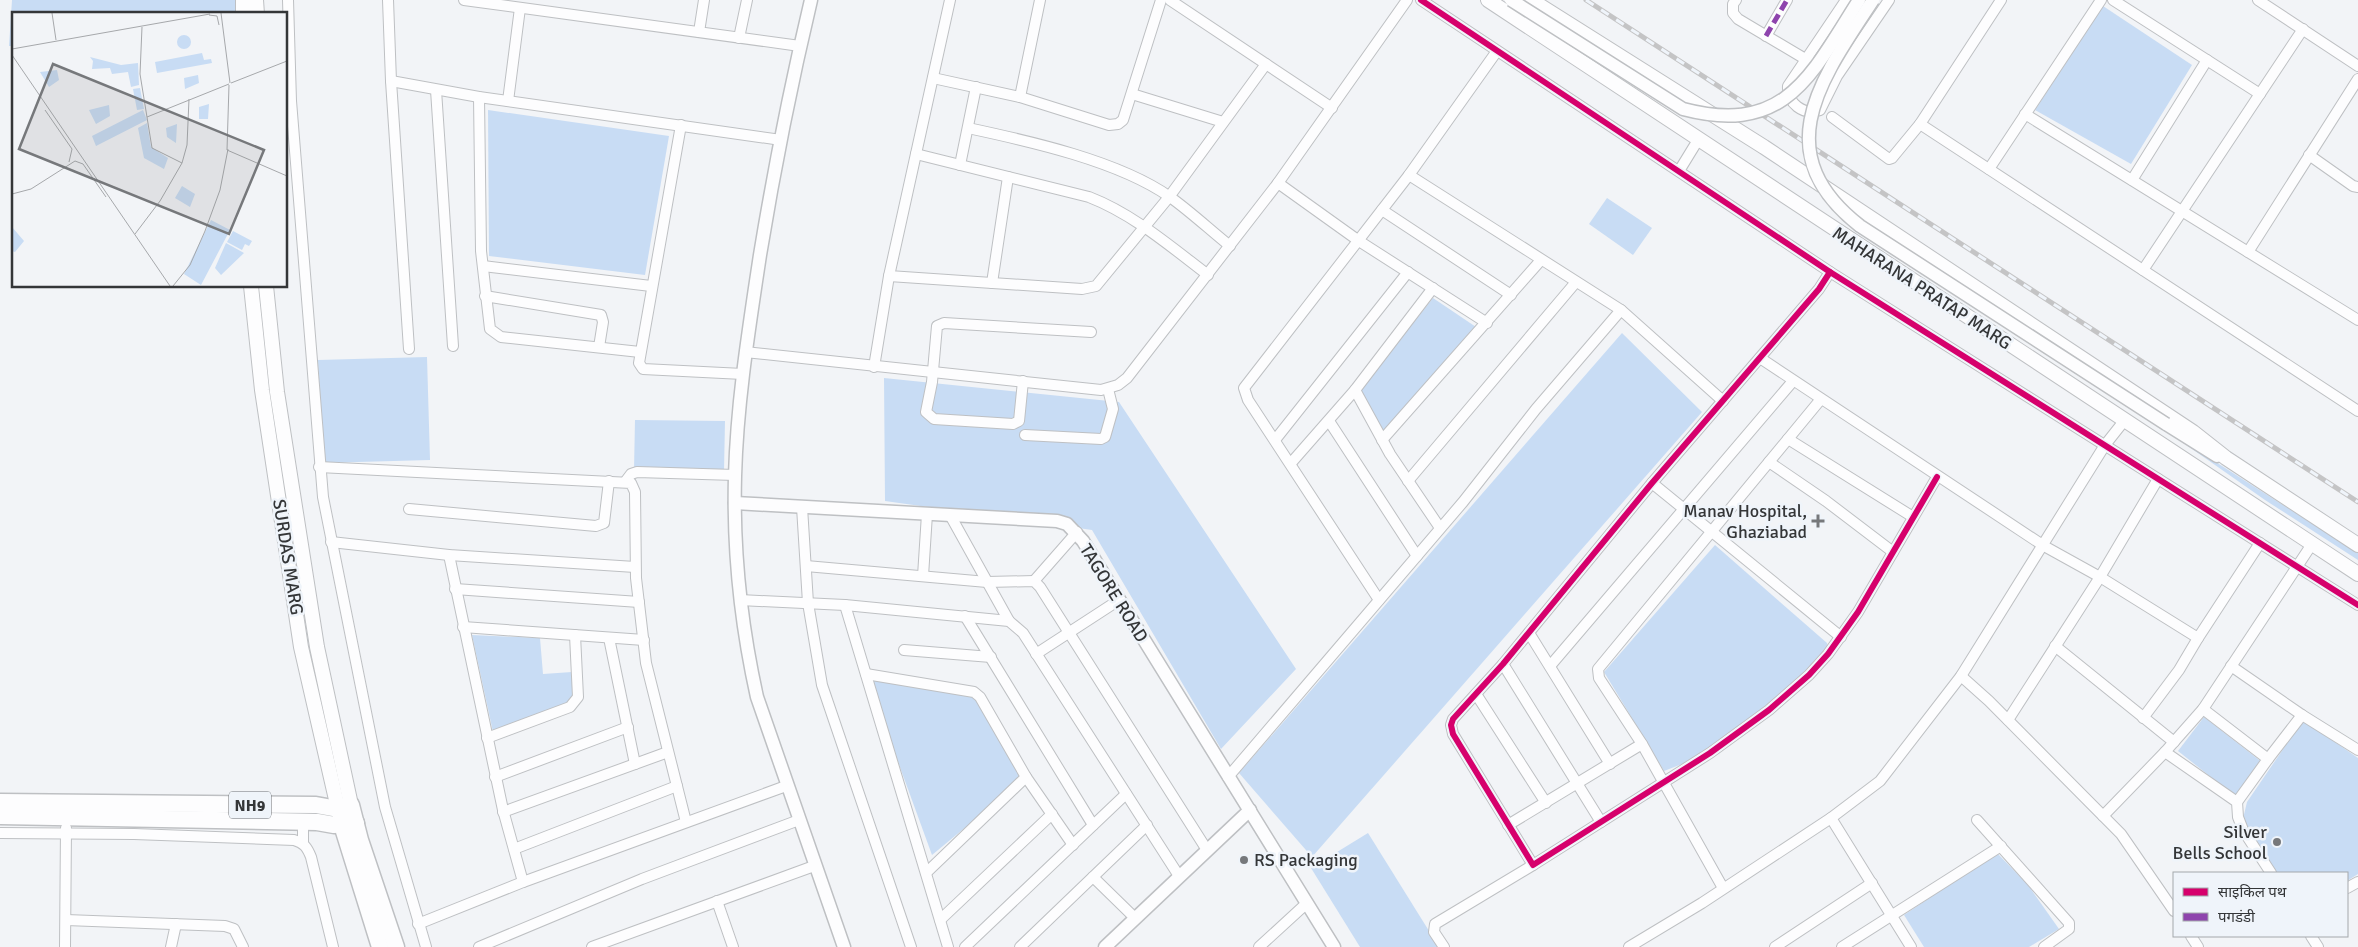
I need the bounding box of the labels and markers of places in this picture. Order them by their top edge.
place label: Manav Hospital, Ghaziabad [1683,500,1807,543]
marker: Manav Hospital, Ghaziabad [1811,514,1825,528]
place label: Silver Bells School [2173,821,2267,864]
marker: Silver Bells School [2271,836,2283,848]
place label: RS Packaging [1254,849,1358,871]
marker: RS Packaging [1238,854,1250,866]

